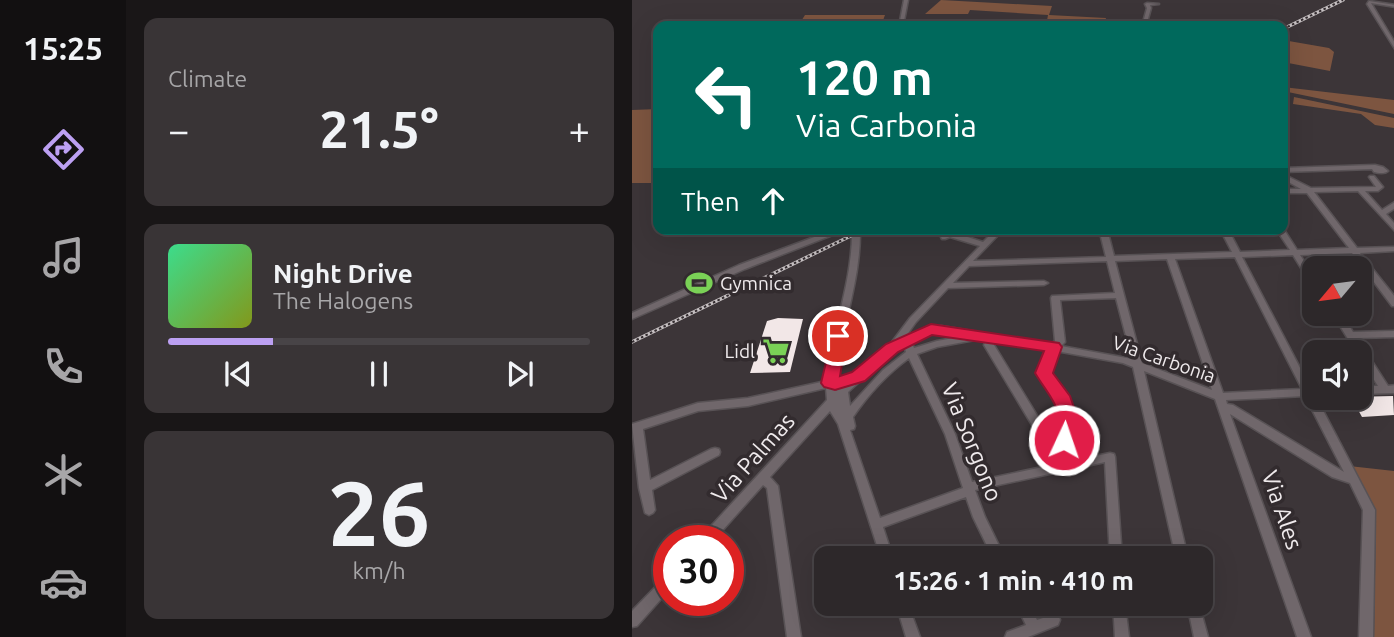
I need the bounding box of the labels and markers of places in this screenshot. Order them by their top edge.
sports icon: Gymnica [684,268,714,298]
place label: Gymnica [720,272,792,294]
pin [808,306,868,366]
supermarket icon: Lidl [761,336,791,366]
place label: Lidl [725,340,755,362]

